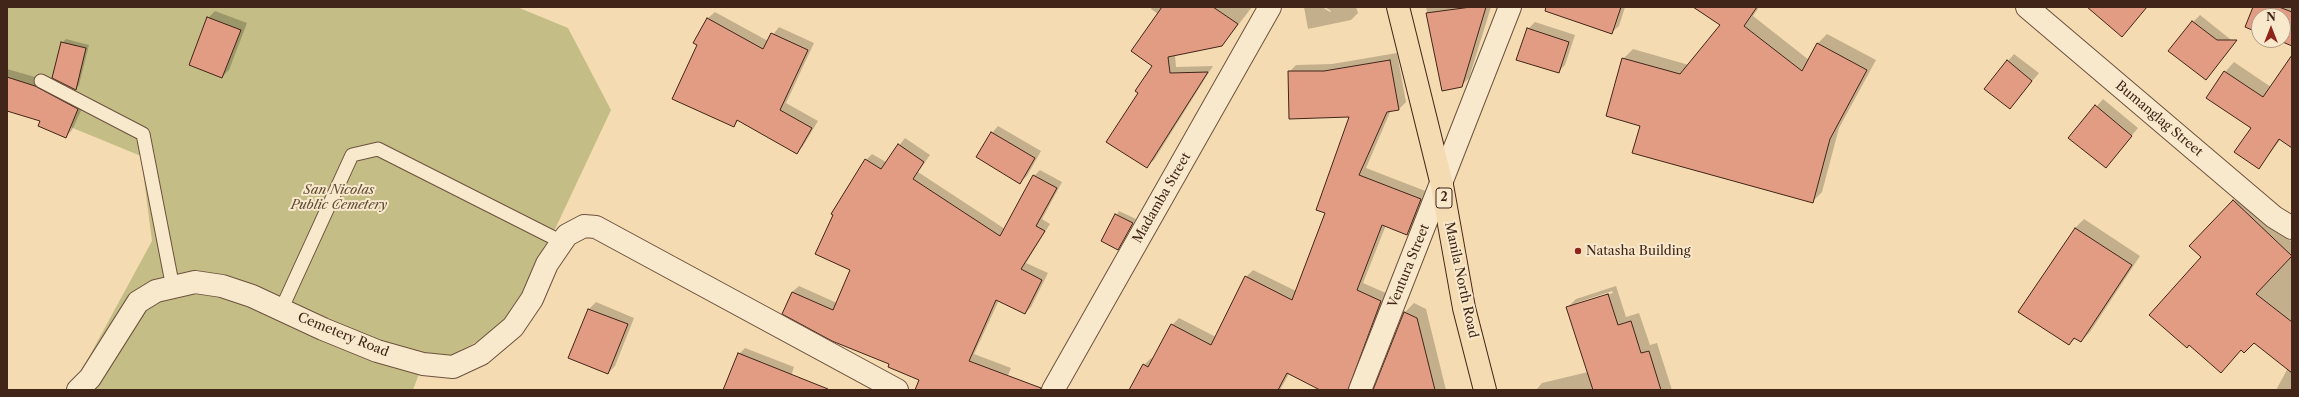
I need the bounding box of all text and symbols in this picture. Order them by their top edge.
north arrow [2251,8,2291,48]
text: N [2266,10,2276,24]
street label: Bumanglag Street [2112,78,2206,160]
street label: Madamba Street [1130,150,1194,246]
park label: San Nicolas Public Cemetery [291,182,387,213]
road number: 2 [1436,188,1452,208]
street label: Manila North Road [1441,220,1481,340]
street label: Ventura Street [1385,222,1433,310]
place label: Natasha Building [1586,243,1691,259]
marker: Natasha Building [1573,246,1583,256]
street label: Cemetery Road [295,310,391,360]

